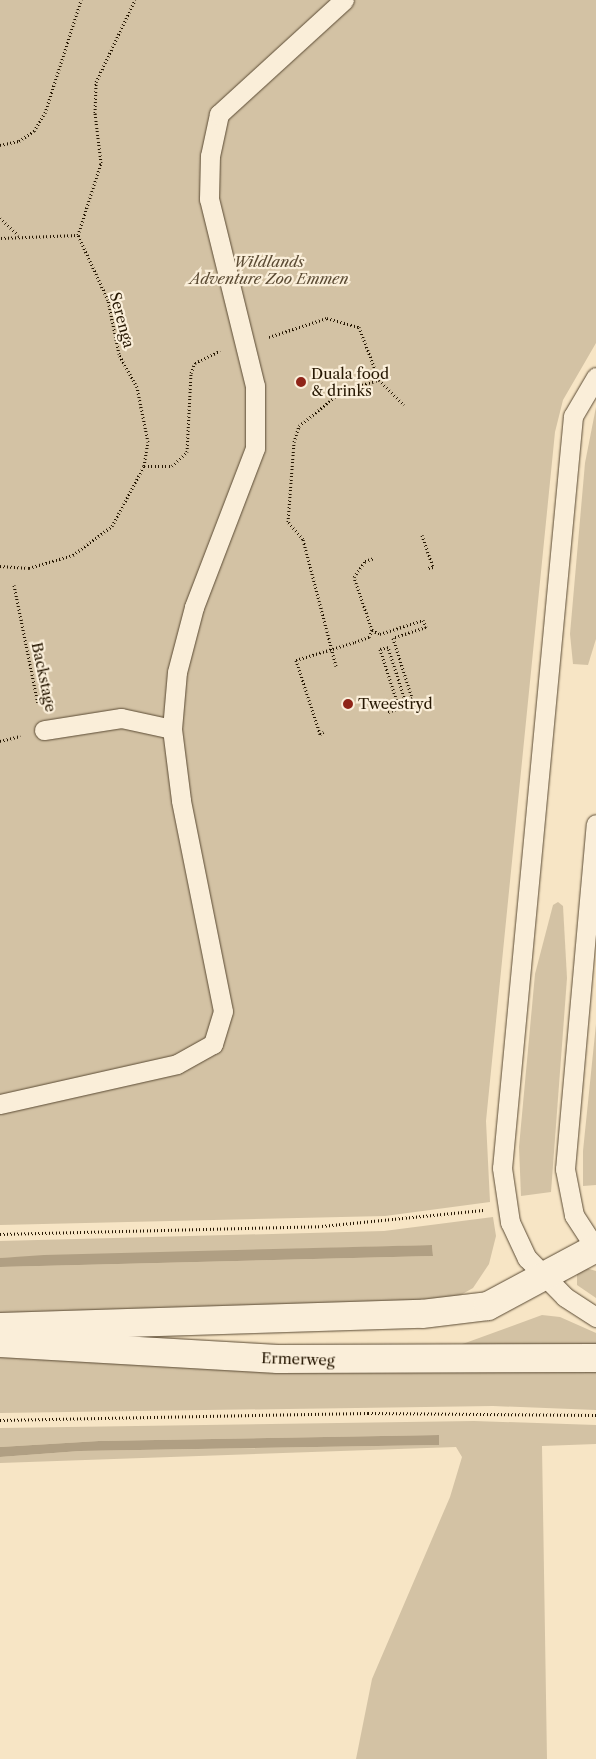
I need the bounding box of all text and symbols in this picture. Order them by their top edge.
park label: Wildlands Adventure Zoo Emmen [190,252,348,287]
street label: Serenga [106,290,138,350]
place label: Duala food & drinks [311,364,389,399]
marker: Duala food & drinks [295,376,307,388]
street label: Backstage [28,640,60,714]
place label: Tweestryd [358,695,433,713]
marker: Tweestryd [342,698,354,710]
street label: Ermerweg [261,1349,335,1369]

